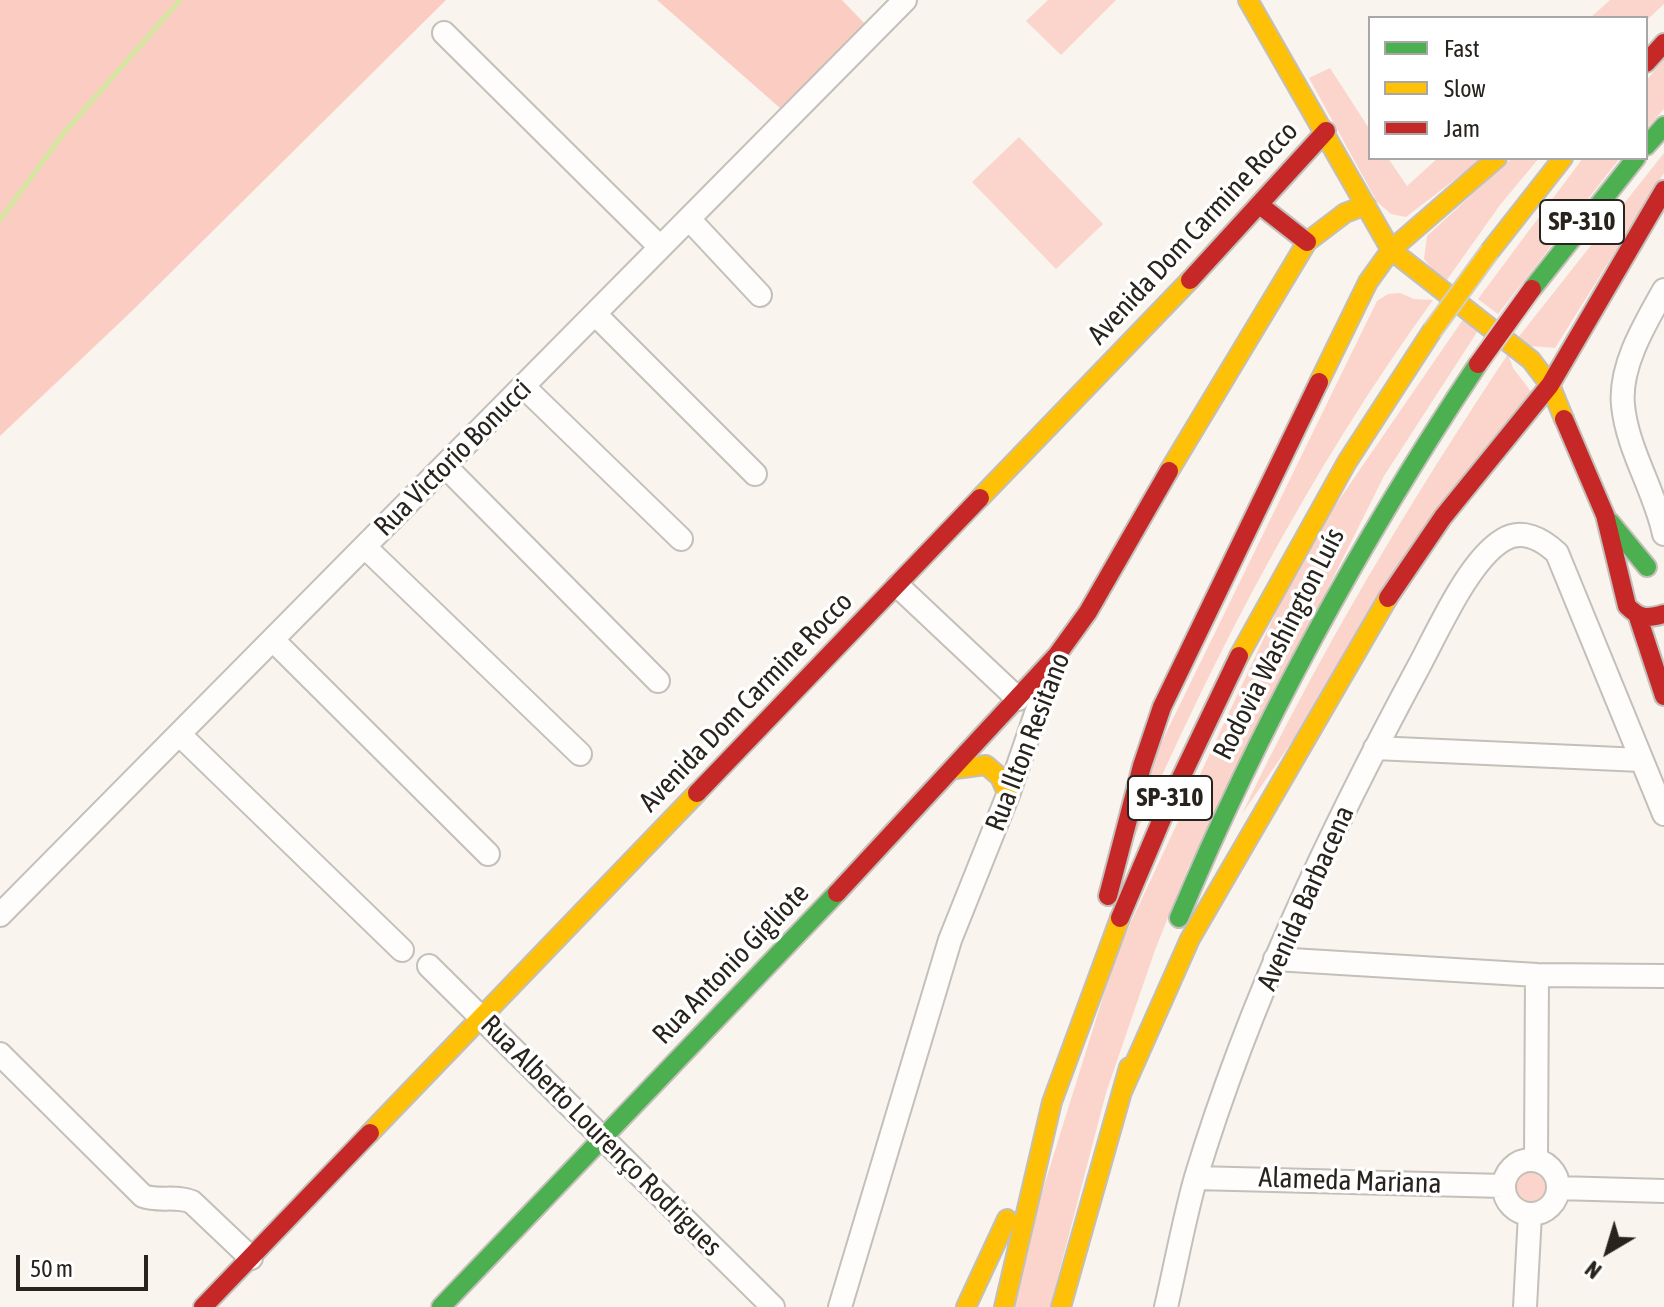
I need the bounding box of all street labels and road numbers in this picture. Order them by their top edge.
street label: Avenida Dom Carmine Rocco [1081,115,1305,351]
road number: SP-310 [1540,200,1624,244]
street label: Rua Victorio Bonucci [367,372,539,544]
street label: Rodovia Washington Luís [1206,523,1352,765]
street label: Avenida Dom Carmine Rocco [632,585,860,819]
street label: Rua Ilton Resitano [979,648,1077,836]
road number: SP-310 [1128,776,1212,820]
street label: Avenida Barbacena [1250,801,1362,995]
street label: Rua Antonio Gigliote [646,877,816,1051]
street label: Rua Alberto Lourenço Rodrigues [474,1009,728,1263]
street label: Alameda Mariana [1258,1161,1442,1201]

